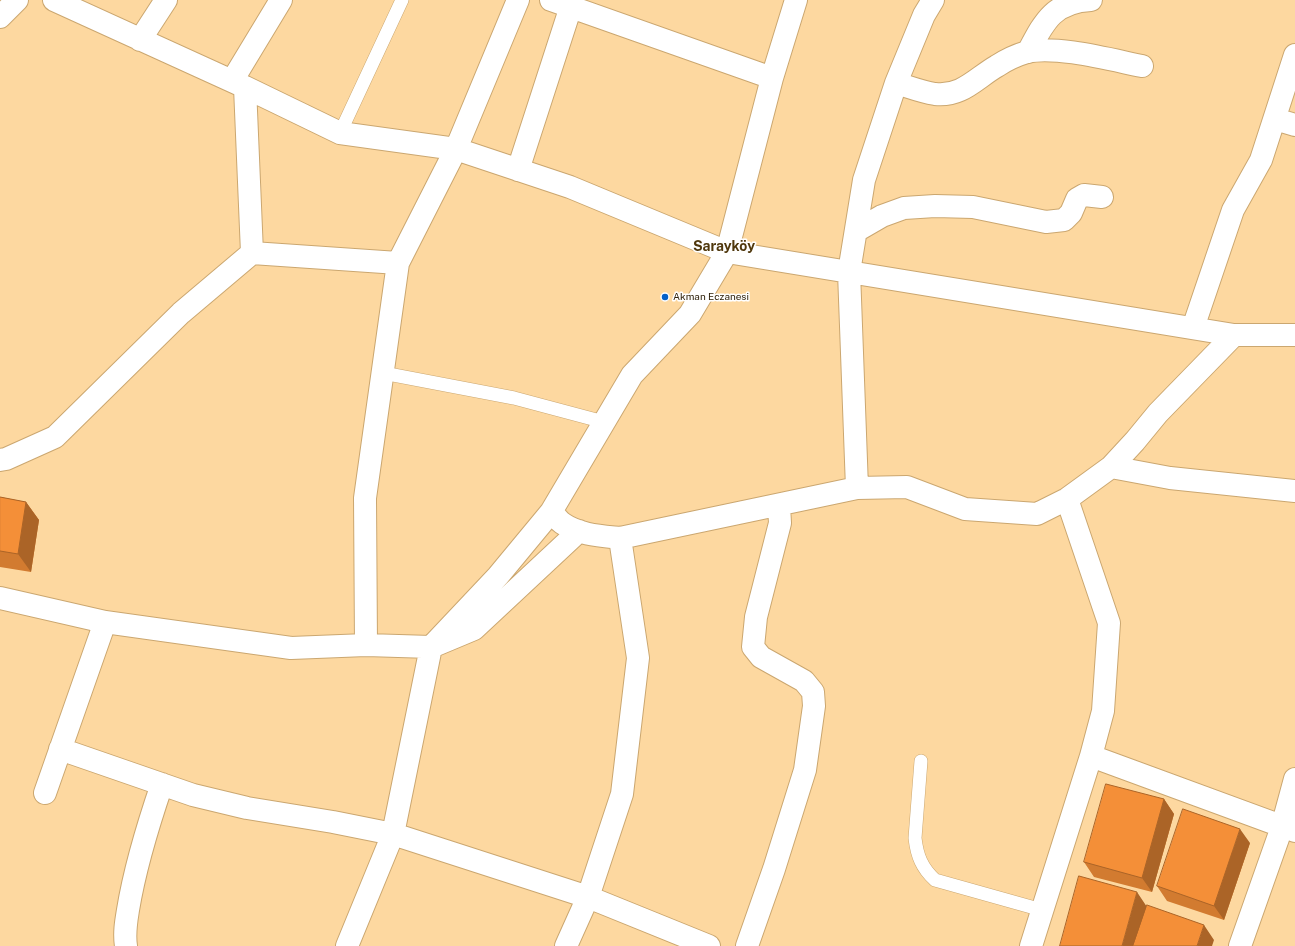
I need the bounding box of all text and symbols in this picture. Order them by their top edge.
district label: Sarayköy [693,239,755,255]
place label: Akman Eczanesi [673,291,749,303]
marker: Akman Eczanesi [660,292,670,302]

